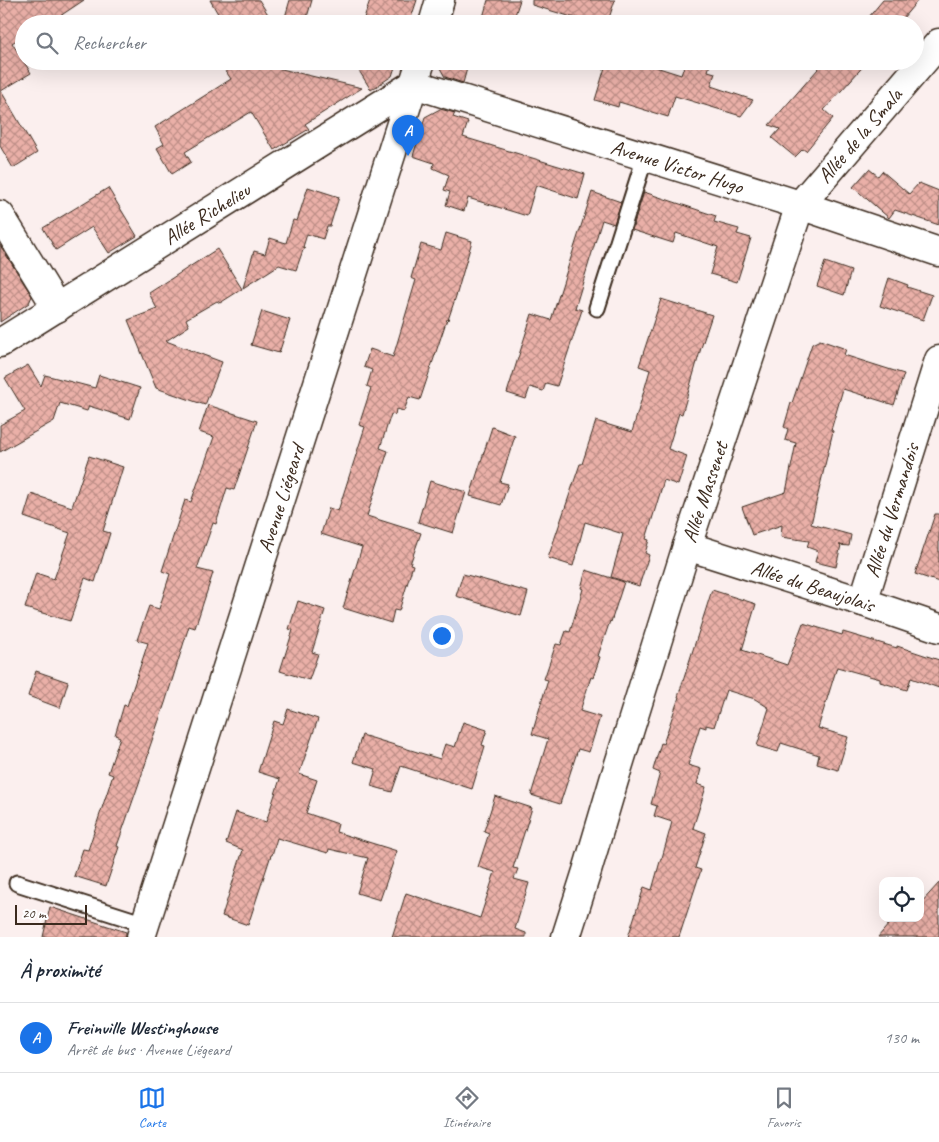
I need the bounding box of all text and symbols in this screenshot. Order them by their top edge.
search box [15,15,924,70]
icon: search [33,29,61,57]
text: Rechercher [73,31,146,55]
street label: Allée de la Smala [812,82,909,188]
pin: A [392,115,424,156]
street label: Avenue Victor Hugo [608,134,748,200]
street label: Allée Richelieu [159,176,256,250]
street label: Allée Massenet [676,437,734,546]
street label: Avenue Liégeard [252,439,311,556]
street label: Allée du Vermandois [859,439,926,581]
street label: Allée du Beaujolais [748,554,880,619]
your location [429,623,455,649]
map controls [879,877,924,922]
button: locate [879,877,924,922]
scale bar [15,902,88,925]
text: 20 m [22,905,46,922]
text: À proximité [20,957,100,983]
text: Freinville Westinghouse [67,1016,217,1040]
text: A [32,1028,40,1048]
text: 130 m [885,1028,919,1048]
text: Arrêt de bus · Avenue Liégeard [67,1040,230,1060]
tab: Carte [138,1084,166,1131]
tab: Itinéraire [443,1084,490,1131]
tab: Favoris [767,1084,801,1131]

